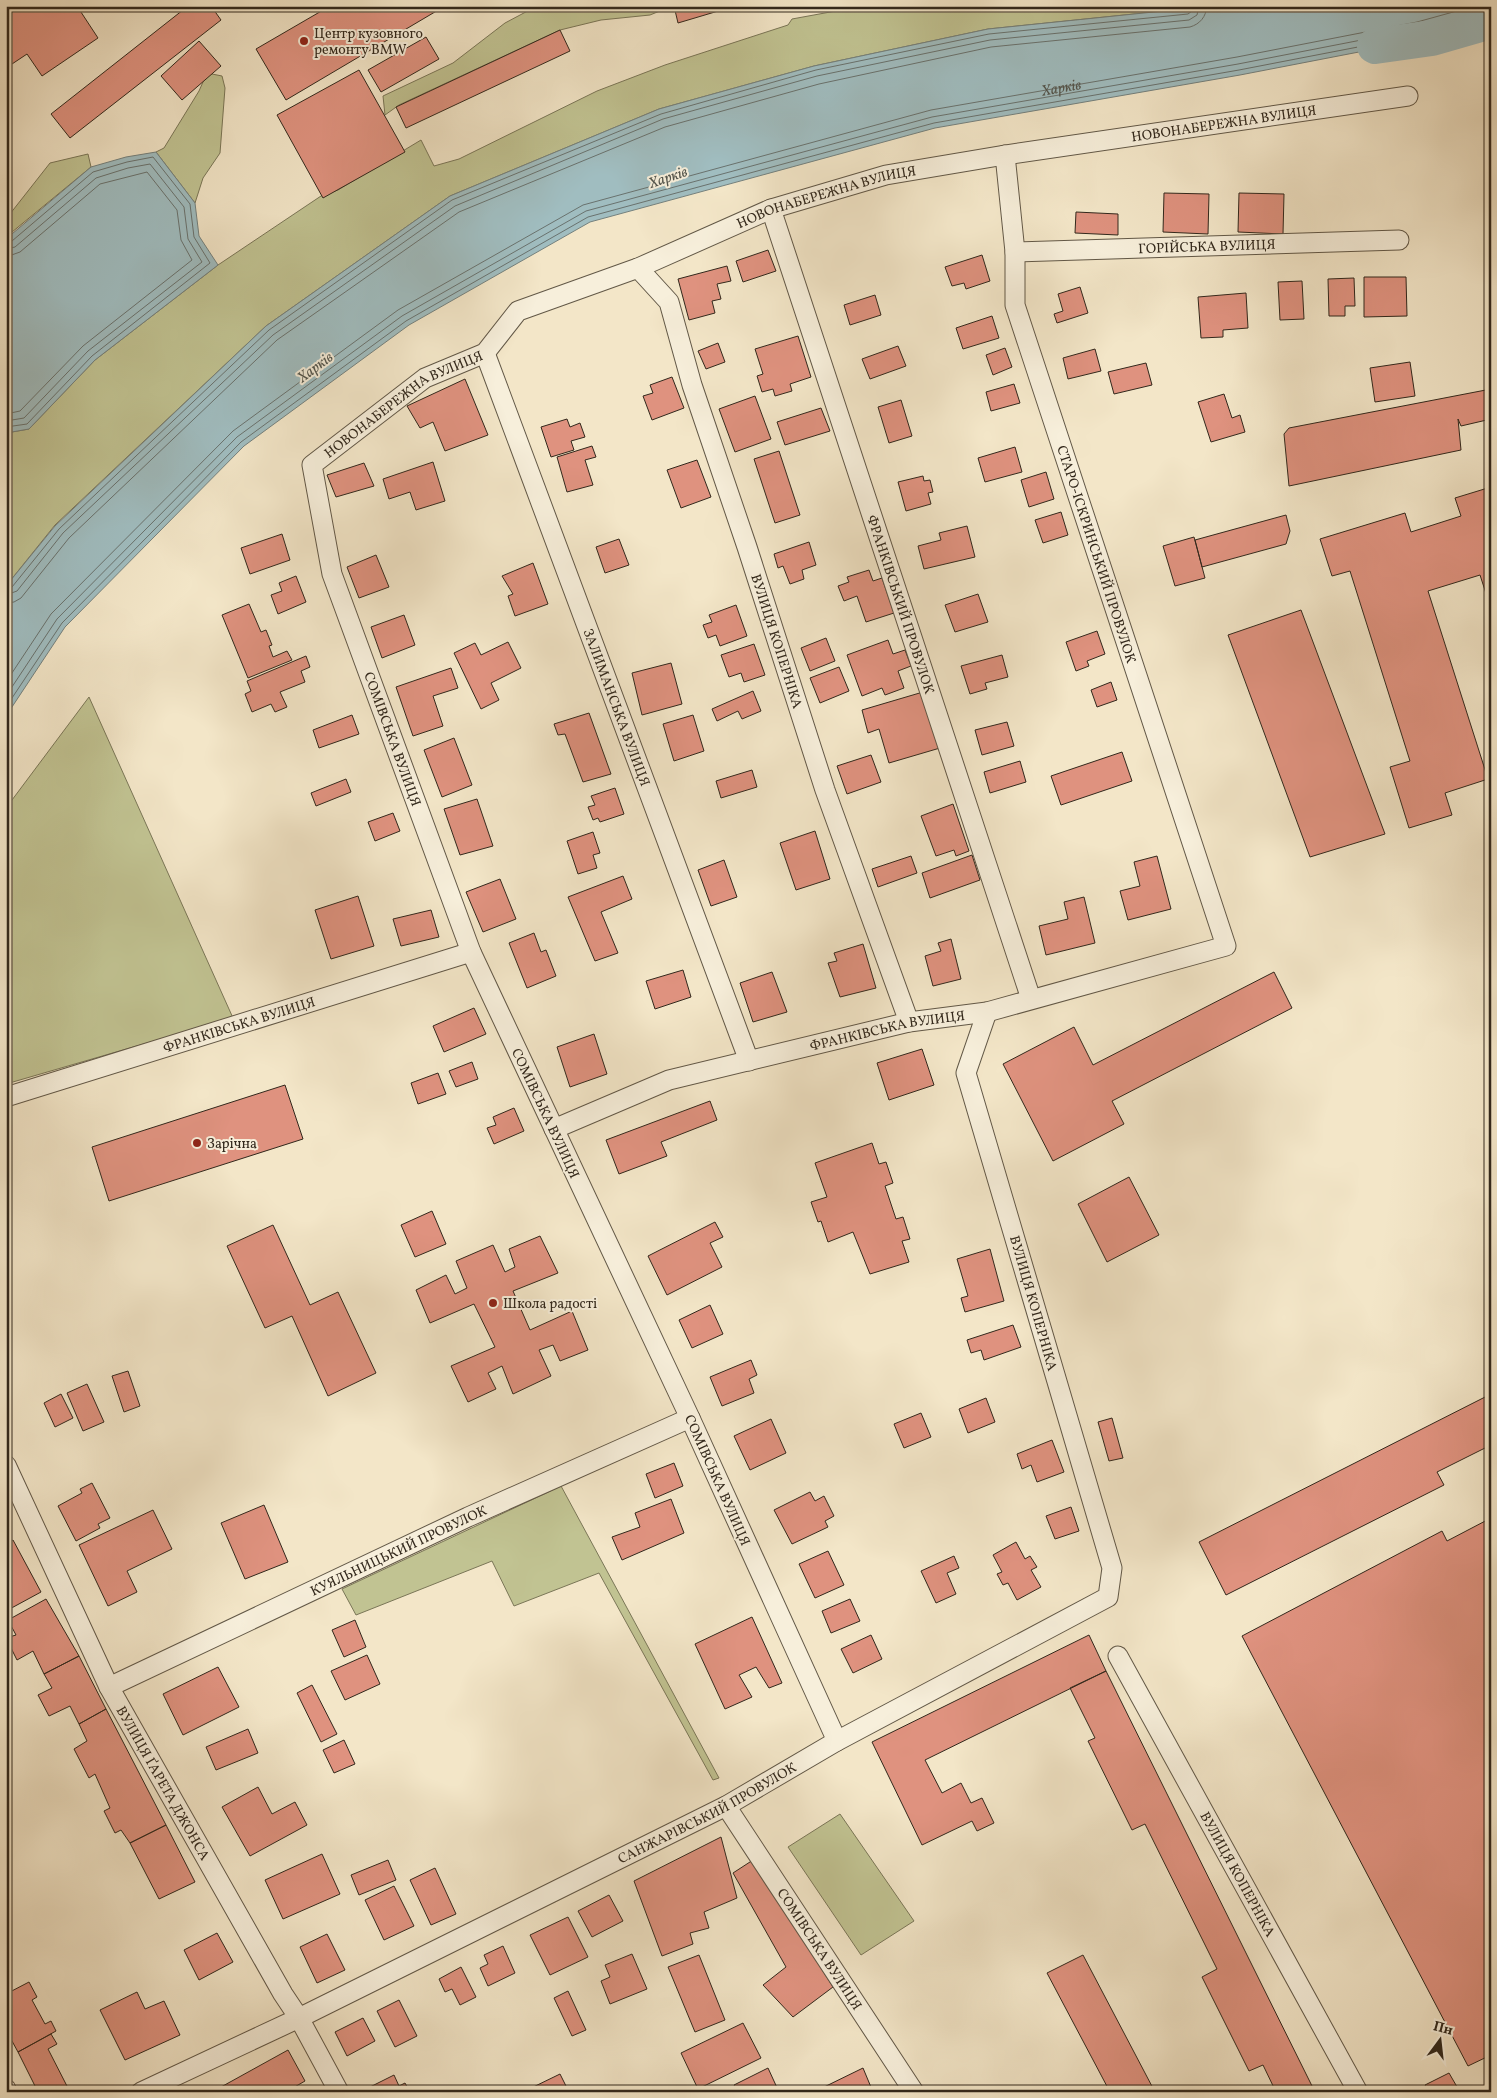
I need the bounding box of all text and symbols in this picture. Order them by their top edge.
place label: Центр кузовного ремонту BMW [314,25,423,60]
marker: Центр кузовного ремонту BMW [298,35,310,47]
water label: Харків [1039,75,1083,103]
street label: НОВОНАБЕРЕЖНА ВУЛИЦЯ [1130,102,1318,147]
water label: Харків [645,162,691,195]
street label: НОВОНАБЕРЕЖНА ВУЛИЦЯ [734,162,918,234]
street label: ГОРІЙСЬКА ВУЛИЦЯ [1138,236,1276,259]
street label: НОВОНАБЕРЕЖНА ВУЛИЦЯ [321,347,486,463]
water label: Харків [293,348,338,389]
street label: СТАРО-ІСКРИНСЬКИЙ ПРОВУЛОК [1051,443,1141,666]
street label: ФРАНКІВСЬКИЙ ПРОВУЛОК [861,513,938,697]
street label: ВУЛИЦЯ КОПЕРНІКА [745,572,806,711]
street label: ЗАЛИМАНСЬКА ВУЛИЦЯ [578,626,654,789]
street label: СОМІВСЬКА ВУЛИЦЯ [358,670,425,809]
street label: ФРАНКІВСЬКА ВУЛИЦЯ [161,993,318,1058]
street label: ФРАНКІВСЬКА ВУЛИЦЯ [808,1007,966,1057]
street label: СОМІВСЬКА ВУЛИЦЯ [506,1045,583,1182]
place label: Зарічна [207,1135,257,1154]
marker: Зарічна [191,1137,203,1149]
street label: ВУЛИЦЯ КОПЕРНІКА [1004,1233,1061,1374]
place label: Школа радості [503,1295,597,1314]
marker: Школа радості [487,1297,499,1309]
street label: СОМІВСЬКА ВУЛИЦЯ [679,1412,754,1549]
street label: КУЯЛЬНИЦЬКИЙ ПРОВУЛОК [307,1502,491,1601]
street label: ВУЛИЦЯ ҐАРЕТА ДЖОНСА [111,1703,213,1864]
street label: САНЖАРІВСЬКИЙ ПРОВУЛОК [615,1759,801,1869]
street label: ВУЛИЦЯ КОПЕРНІКА [1195,1809,1279,1941]
street label: СОМІВСЬКА ВУЛИЦЯ [772,1885,866,2014]
north arrow [1414,2016,1464,2066]
text: Пн [1431,2017,1455,2041]

